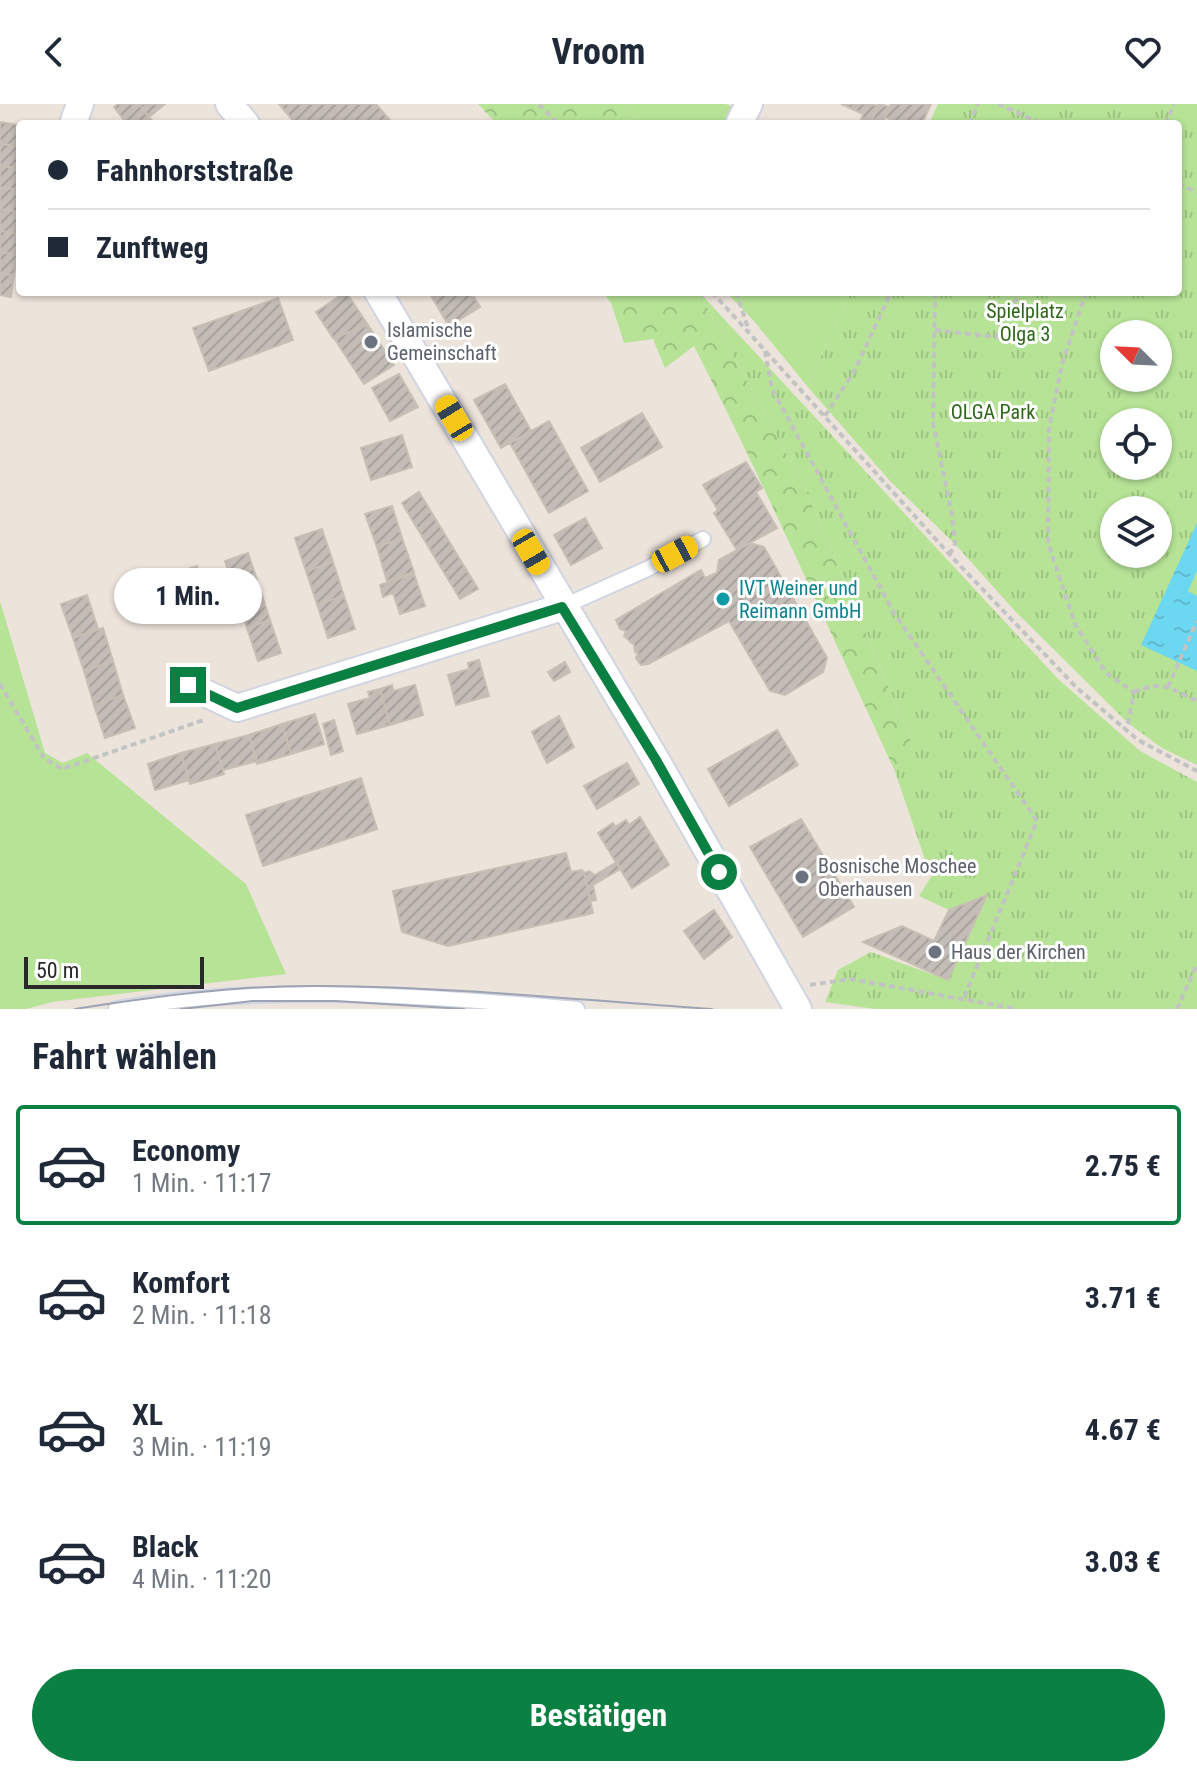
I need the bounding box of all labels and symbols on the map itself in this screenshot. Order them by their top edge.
park label: Spielplatz Olga 3 [986,299,1064,346]
place label: Islamische Gemeinschaft [387,318,497,365]
north arrow [1100,320,1172,392]
marker: Islamische Gemeinschaft [362,333,380,351]
car [431,391,477,445]
park label: OLGA Park [951,400,1035,424]
car [509,525,553,579]
car [648,532,702,576]
callout: 1 Min. [114,569,262,625]
place label: IVT Weiner und Reimann GmbH [739,576,861,623]
marker: IVT Weiner und Reimann GmbH [714,590,732,608]
route end [170,667,206,703]
route start [701,854,737,890]
place label: Bosnische Moschee Oberhausen [818,854,976,901]
marker: Bosnische Moschee Oberhausen [793,868,811,886]
place label: Haus der Kirchen [951,940,1086,964]
marker: Haus der Kirchen [926,943,944,961]
scale bar [24,953,204,989]

